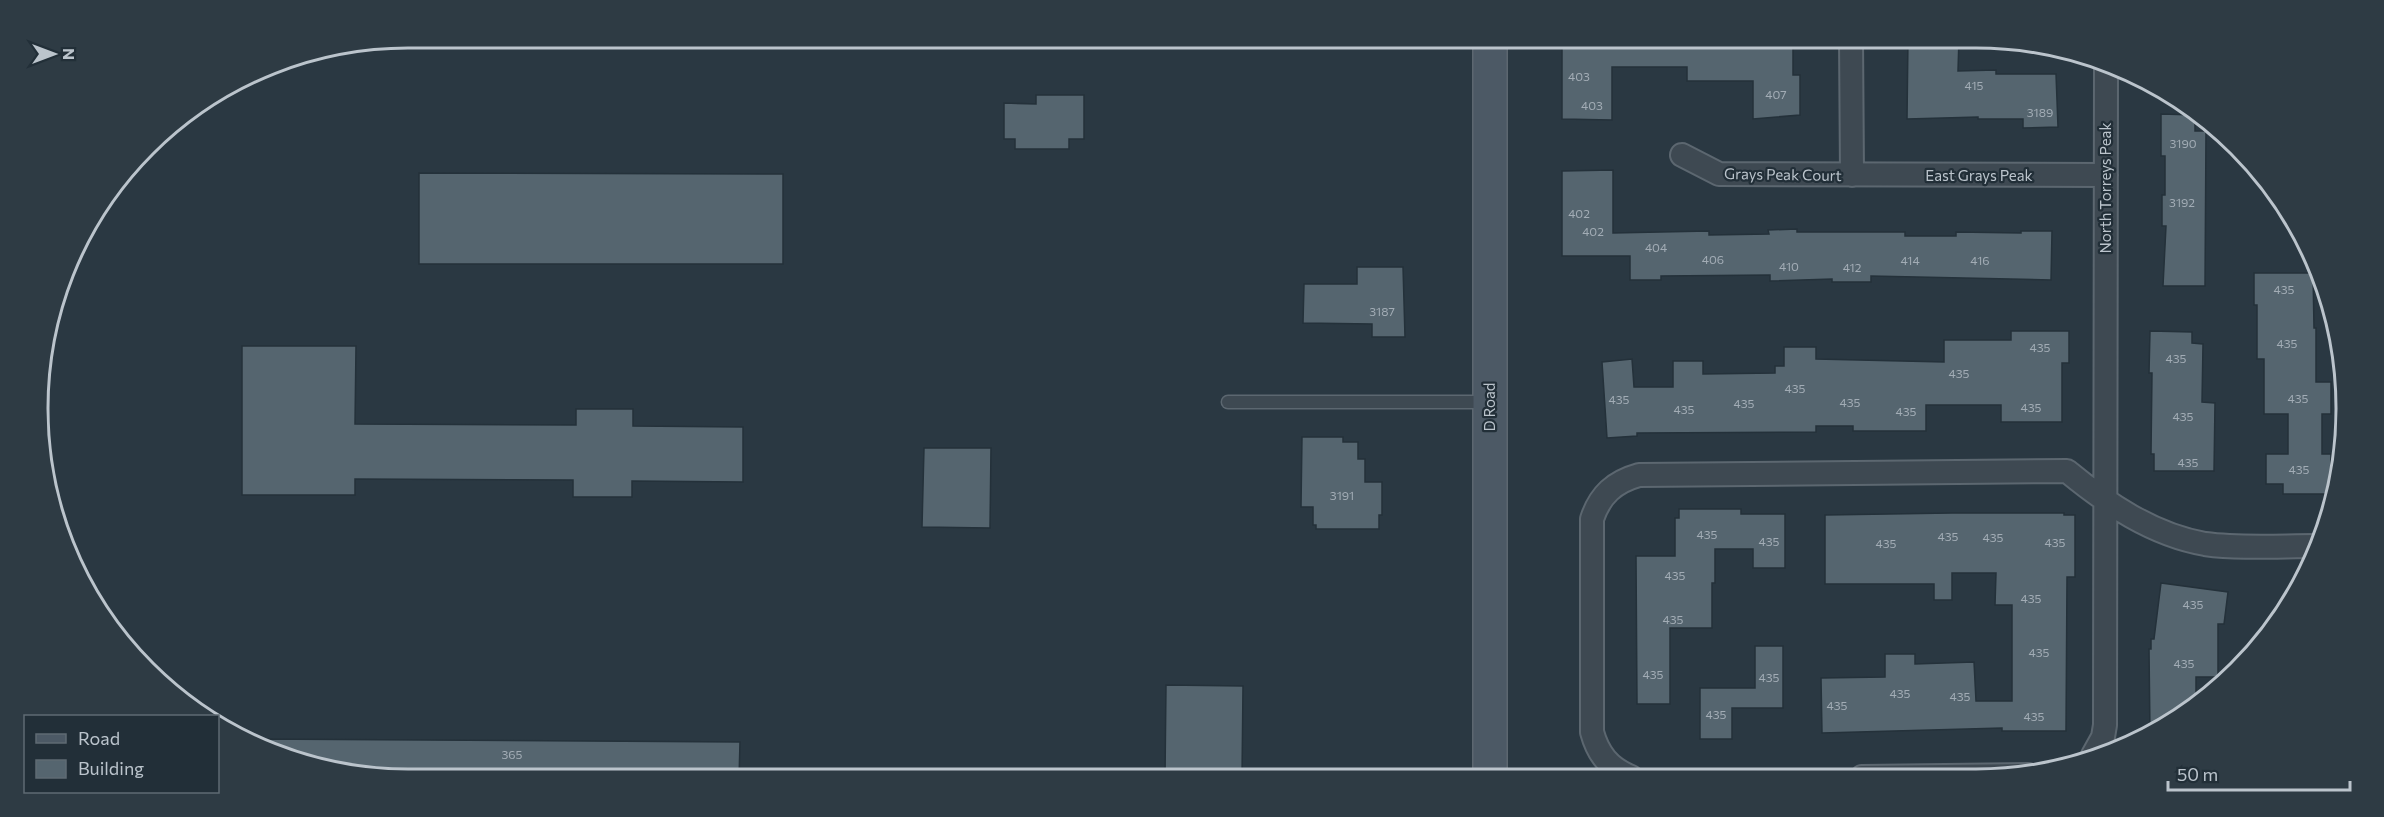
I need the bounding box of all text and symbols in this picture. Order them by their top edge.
north arrow [24,24,84,84]
text: N [60,48,79,60]
house number: 403 [1568,69,1590,83]
house number: 415 [1965,78,1984,92]
house number: 407 [1765,87,1787,101]
house number: 403 [1581,98,1603,112]
house number: 3189 [2027,105,2053,119]
street label: North Torreys Peak [2096,122,2114,254]
house number: 3190 [2169,136,2197,150]
street label: Grays Peak Court [1724,164,1842,184]
street label: East Grays Peak [1925,166,2033,184]
house number: 3192 [2169,195,2195,209]
house number: 402 [1568,206,1590,220]
house number: 402 [1582,224,1604,238]
house number: 404 [1645,240,1667,254]
house number: 406 [1702,252,1724,266]
house number: 414 [1900,253,1920,267]
house number: 416 [1970,253,1990,267]
house number: 410 [1779,259,1799,273]
house number: 412 [1843,260,1862,274]
house number: 435 [2274,282,2295,296]
house number: 3187 [1369,304,1395,318]
house number: 435 [2277,336,2298,350]
house number: 435 [2030,340,2051,354]
house number: 435 [2166,351,2187,365]
house number: 435 [1949,366,1970,380]
house number: 435 [1785,381,1806,395]
street label: D Road [1480,383,1498,431]
house number: 435 [2288,391,2309,405]
house number: 435 [1609,392,1630,406]
house number: 435 [1840,395,1861,409]
house number: 435 [1734,396,1755,410]
house number: 435 [2021,400,2042,414]
house number: 435 [1674,402,1695,416]
house number: 435 [1896,404,1917,418]
house number: 435 [2173,409,2194,423]
house number: 435 [2178,455,2199,469]
house number: 435 [2289,462,2310,476]
house number: 3191 [1330,488,1354,502]
house number: 435 [1697,527,1718,541]
house number: 435 [1938,529,1959,543]
house number: 435 [1983,530,2004,544]
house number: 435 [1759,534,1780,548]
house number: 435 [2045,535,2066,549]
house number: 435 [1876,536,1897,550]
house number: 435 [1665,568,1686,582]
house number: 435 [2021,591,2042,605]
house number: 435 [2183,597,2204,611]
house number: 435 [1663,612,1684,626]
house number: 435 [2029,645,2050,659]
house number: 435 [2174,656,2195,670]
house number: 435 [1643,667,1664,681]
house number: 435 [1759,670,1780,684]
house number: 435 [1890,686,1911,700]
house number: 435 [1950,689,1971,703]
house number: 435 [1827,698,1848,712]
house number: 435 [1706,707,1727,721]
house number: 435 [2024,709,2045,723]
legend [24,715,219,793]
text: Road [78,727,120,749]
house number: 365 [501,747,523,761]
scale bar [2168,754,2350,792]
text: Building [78,757,144,779]
text: 50 m [2177,763,2218,785]

